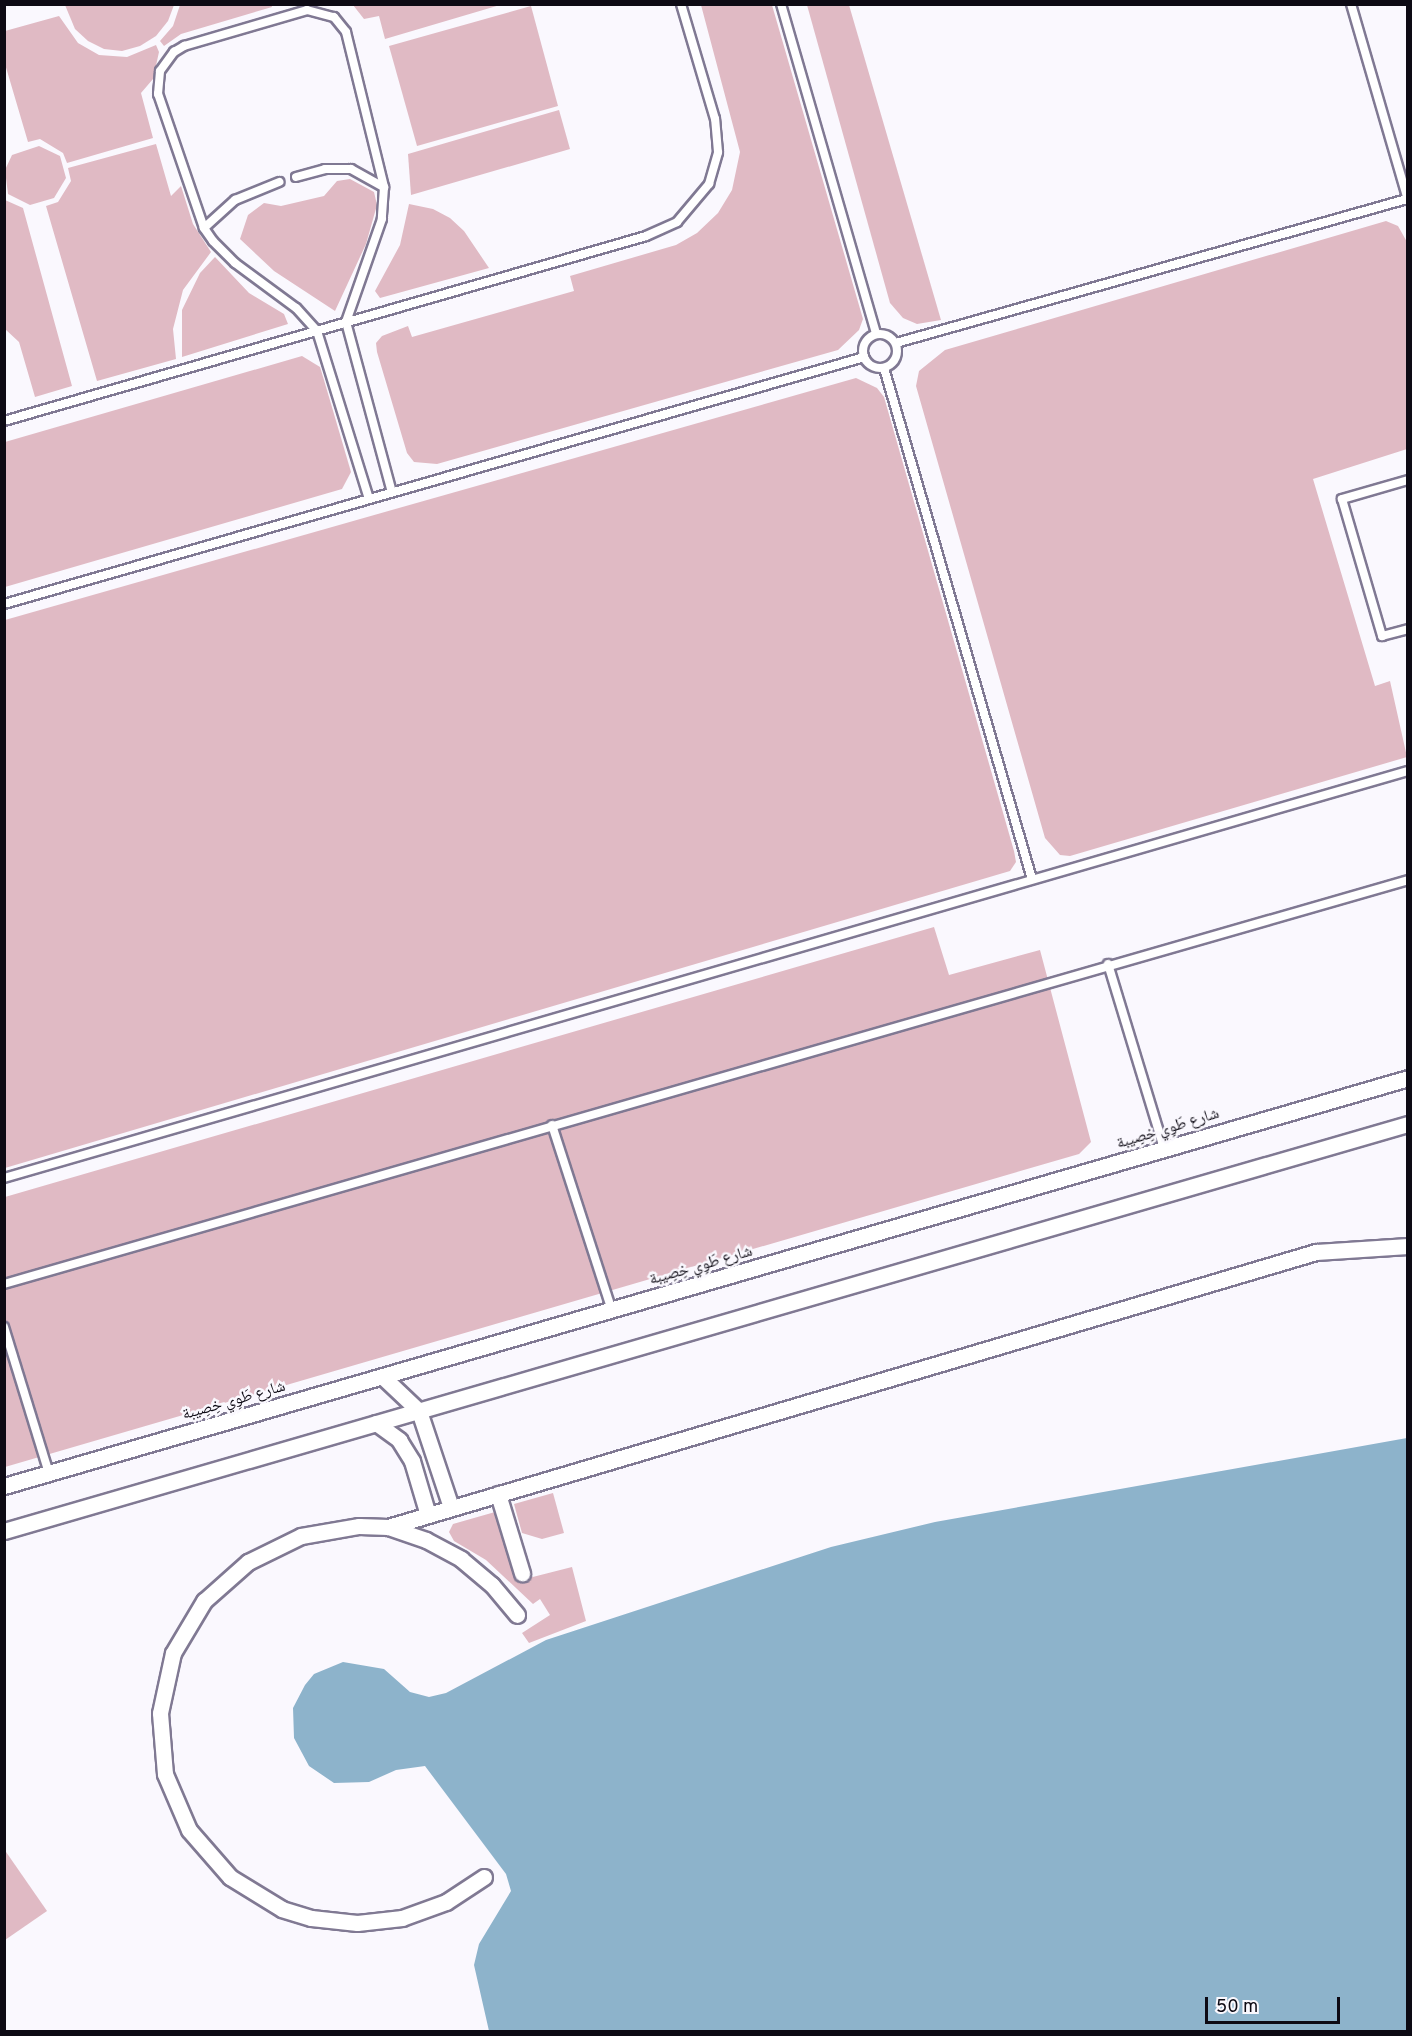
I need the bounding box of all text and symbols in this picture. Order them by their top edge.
street label: شارع طَوِي خِصِيبة [1114,1104,1222,1154]
street label: شارع طَوِي خِصِيبة [647,1242,755,1290]
street label: شارع طَوِي خِصِيبة [180,1377,288,1425]
scale bar [1208,1985,1343,2023]
text: 50 m [1216,1996,1258,2019]

